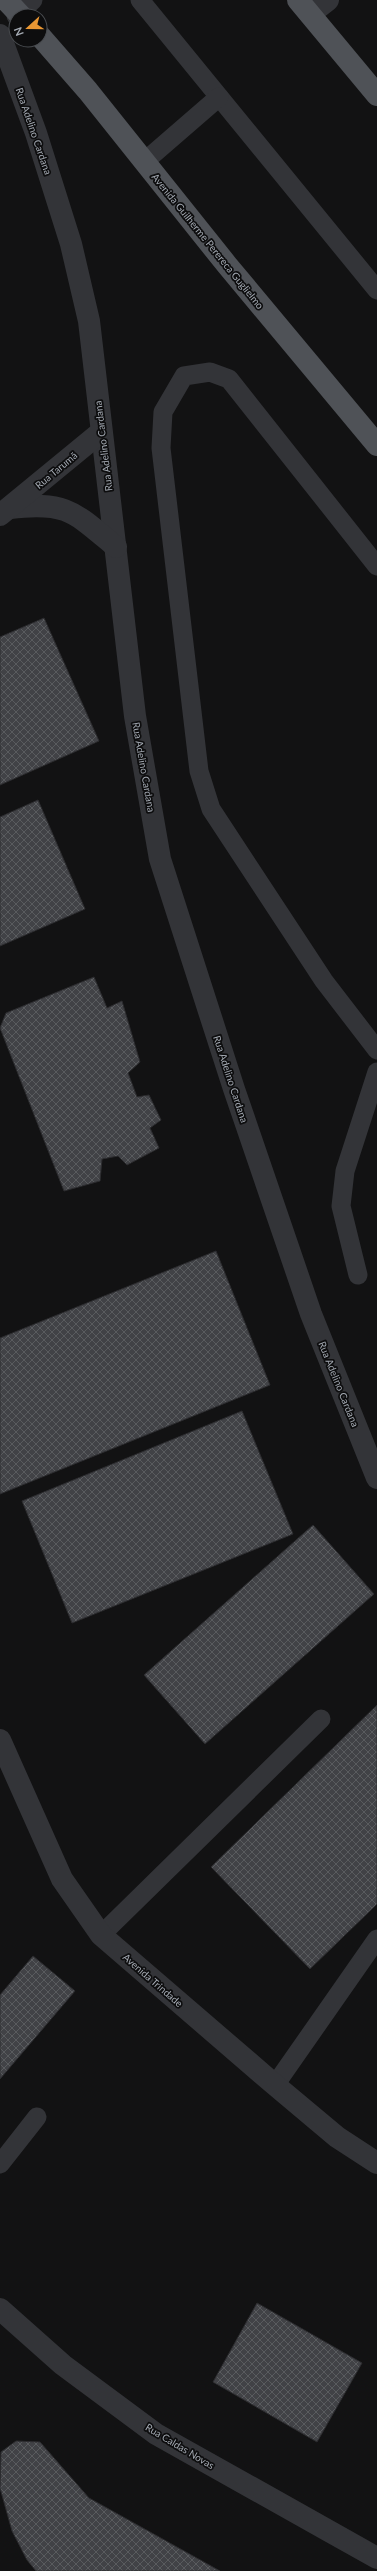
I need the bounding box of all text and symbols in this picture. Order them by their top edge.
north arrow [8,8,48,48]
text: N [11,25,26,38]
street label: Rua Adelino Cardana [13,86,55,176]
street label: Avenida Guilherme Perereca Guglielmo [150,171,267,311]
street label: Rua Adelino Cardana [91,400,115,492]
street label: Rua Tarumã [33,449,79,491]
street label: Rua Adelino Cardana [130,721,158,813]
street label: Rua Adelino Cardana [211,1034,251,1124]
street label: Rua Adelino Cardana [316,1339,362,1429]
street label: Avenida Trindade [121,1951,185,2009]
street label: Rua Caldas Novas [143,2421,217,2471]

